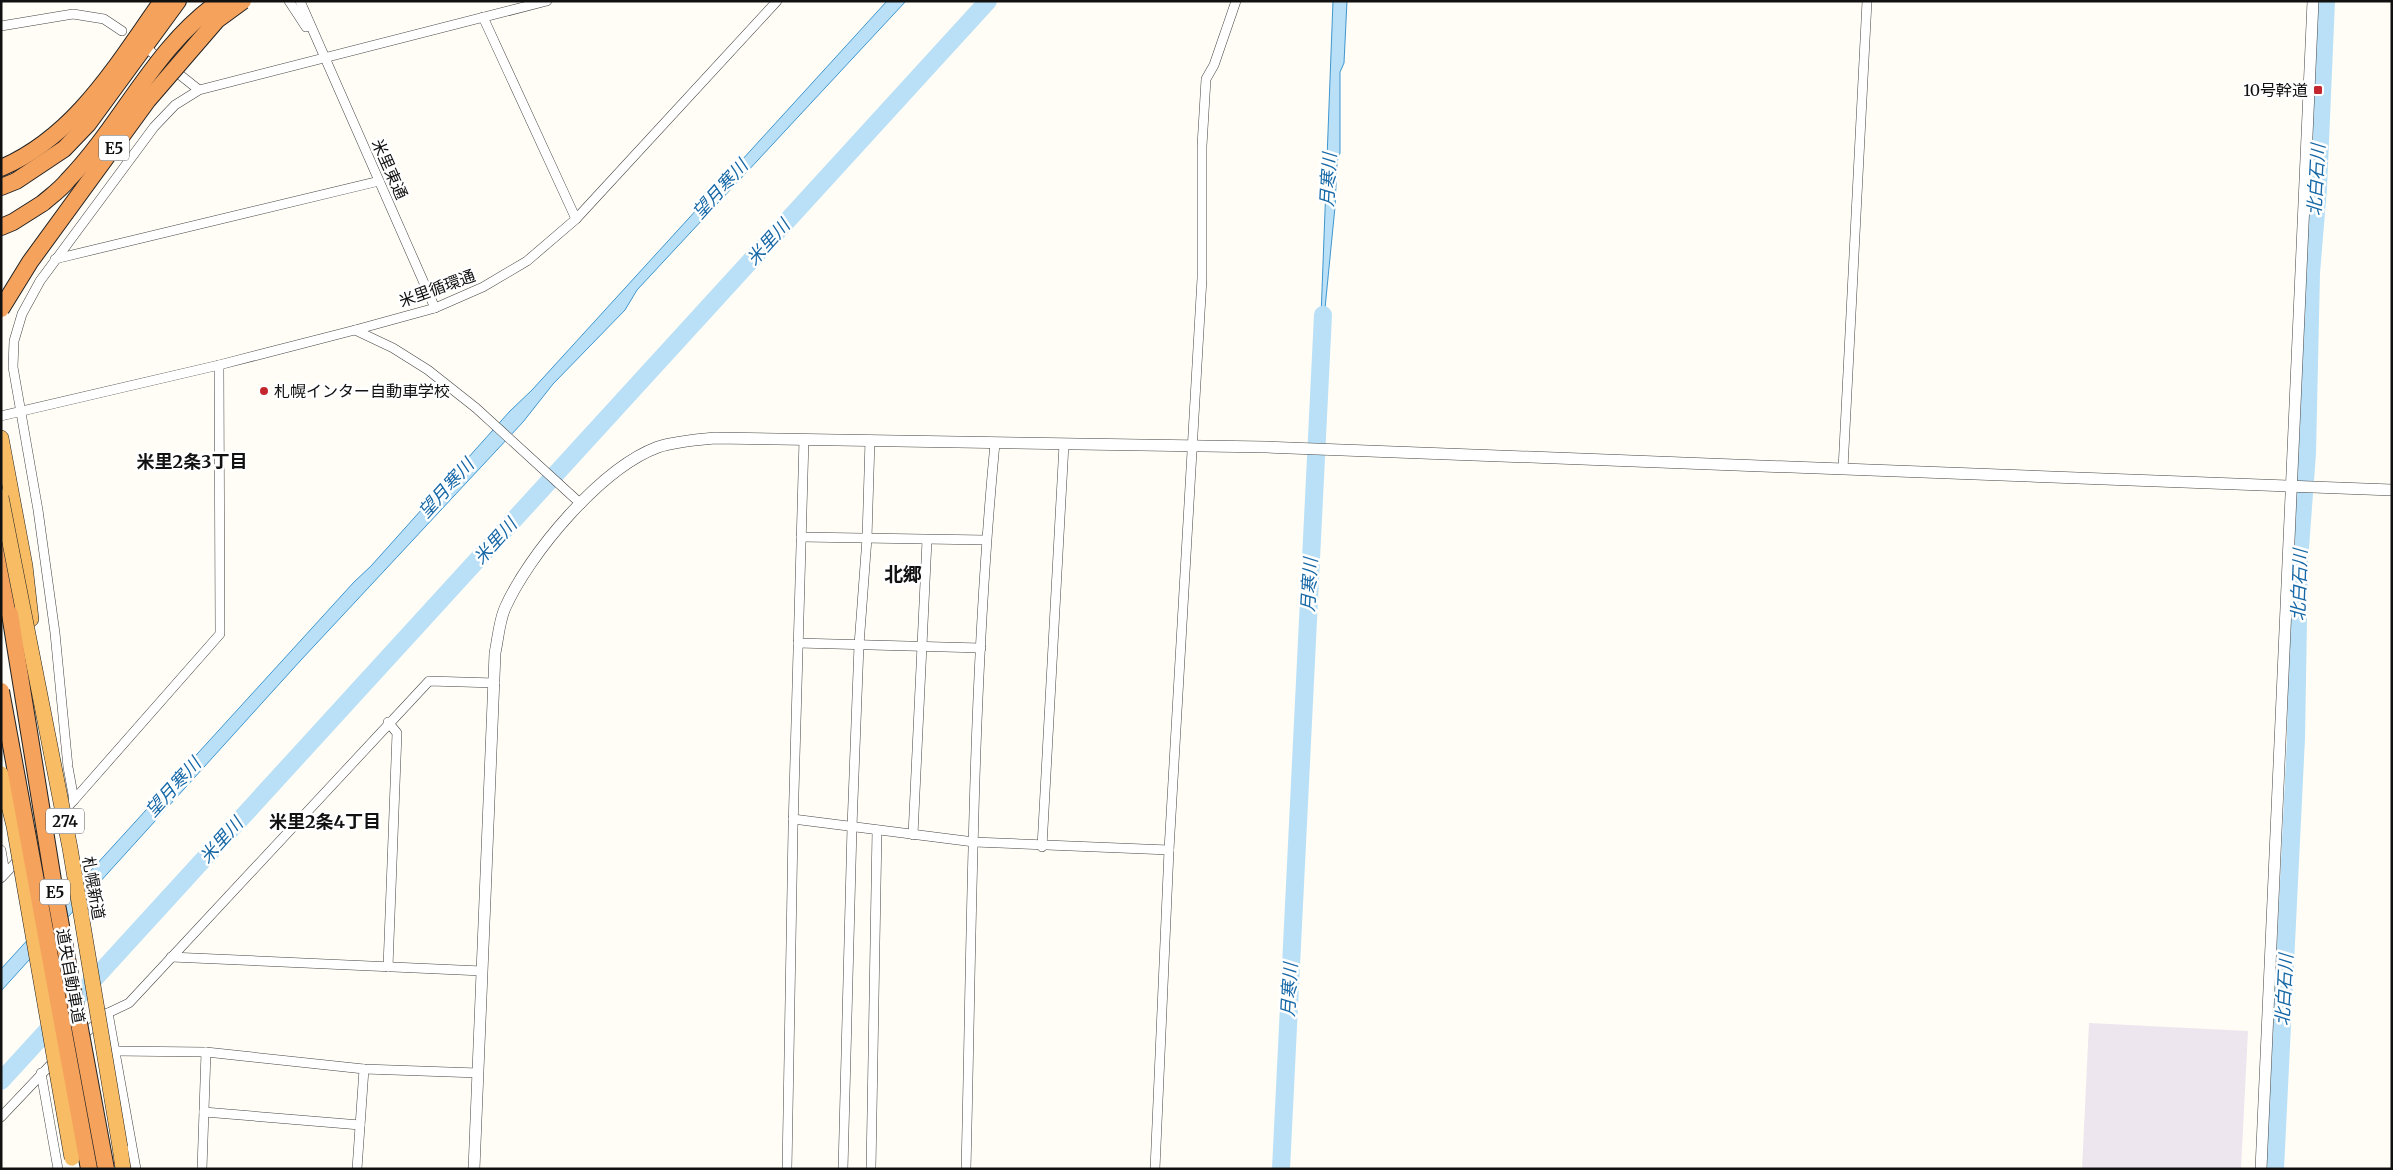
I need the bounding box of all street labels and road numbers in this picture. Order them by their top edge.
road number: E5 [99,136,129,160]
street label: 米里東通 [368,136,412,202]
street label: 米里循環通 [396,265,478,311]
road number: 274 [46,808,84,834]
street label: 札幌新道 [79,855,109,921]
road number: E5 [40,880,70,904]
street label: 道央自動車道 [53,927,89,1025]

